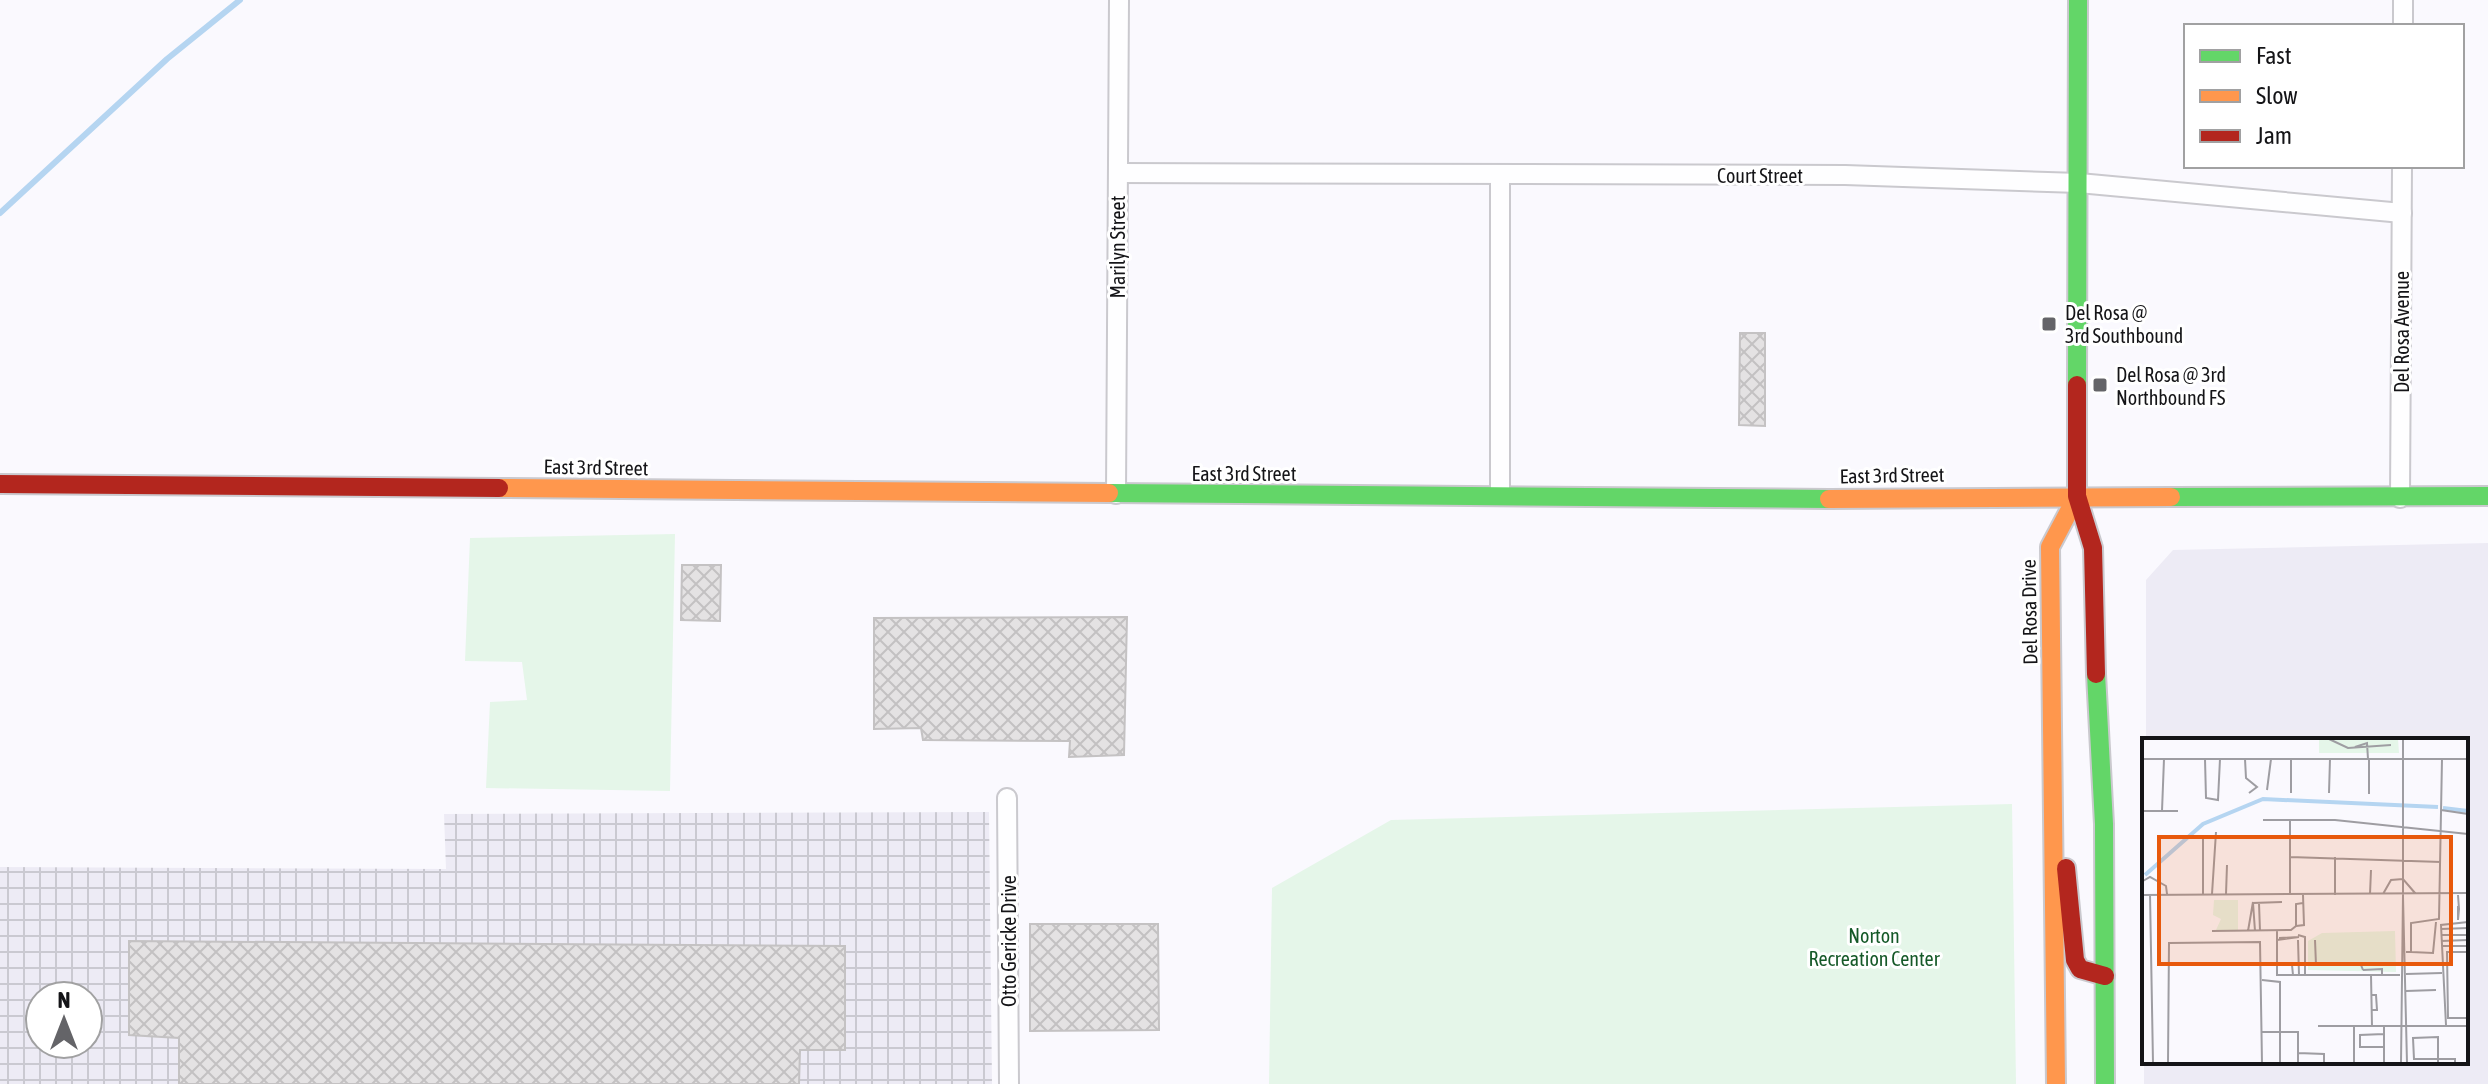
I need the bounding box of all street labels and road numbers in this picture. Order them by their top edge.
street label: Court Street [1717,164,1803,187]
street label: Marilyn Street [1106,195,1129,298]
street label: Del Rosa Avenue [2390,271,2413,393]
street label: East 3rd Street [543,455,649,479]
street label: East 3rd Street [1192,462,1297,485]
street label: East 3rd Street [1839,463,1945,487]
street label: Del Rosa Drive [2017,559,2041,665]
street label: Otto Gericke Drive [997,875,1020,1007]

